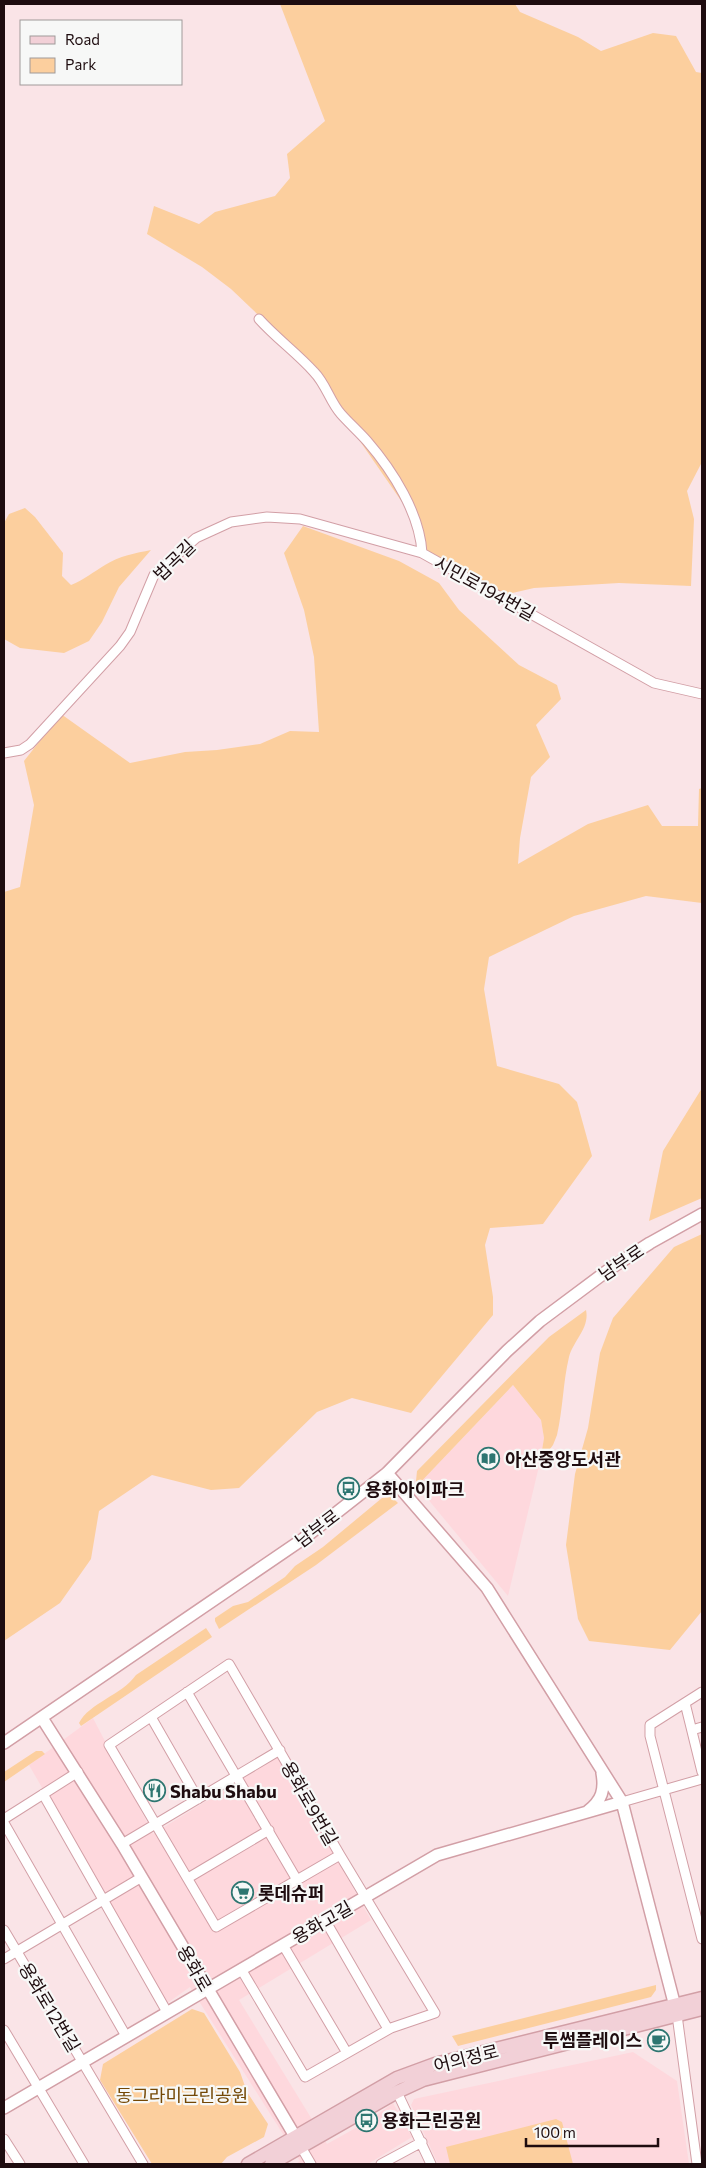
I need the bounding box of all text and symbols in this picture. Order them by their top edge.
legend [20,20,182,85]
text: Road [65,30,100,48]
text: Park [65,55,96,73]
street label: 법곡길 [148,535,200,585]
street label: 시민로194번길 [431,551,539,625]
street label: 남부로 [594,1239,648,1285]
library icon: 아산중앙도서관 [477,1447,501,1471]
place label: 아산중앙도서관 [505,1448,621,1470]
bus stop icon: 용화아이파크 [337,1477,361,1501]
place label: 용화아이파크 [365,1478,464,1500]
street label: 남부로 [291,1504,343,1552]
street label: 용화로9번길 [277,1757,343,1849]
restaurant icon: Shabu Shabu [142,1779,166,1803]
place label: Shabu Shabu [170,1780,277,1802]
supermarket icon: 롯데슈퍼 [230,1881,254,1905]
place label: 롯데슈퍼 [258,1882,324,1904]
street label: 용화고길 [288,1896,356,1948]
street label: 용화로 [173,1941,217,1995]
street label: 용화로12번길 [15,1958,85,2056]
cafe icon: 투썸플레이스 [646,2028,670,2052]
place label: 투썸플레이스 [543,2029,642,2051]
street label: 어의정로 [431,2039,501,2077]
park label: 동그라미근린공원 [116,2084,248,2106]
bus stop icon: 용화근린공원 [354,2108,378,2132]
place label: 용화근린공원 [382,2109,481,2131]
scale bar [526,2116,658,2148]
text: 100 m [534,2123,576,2141]

